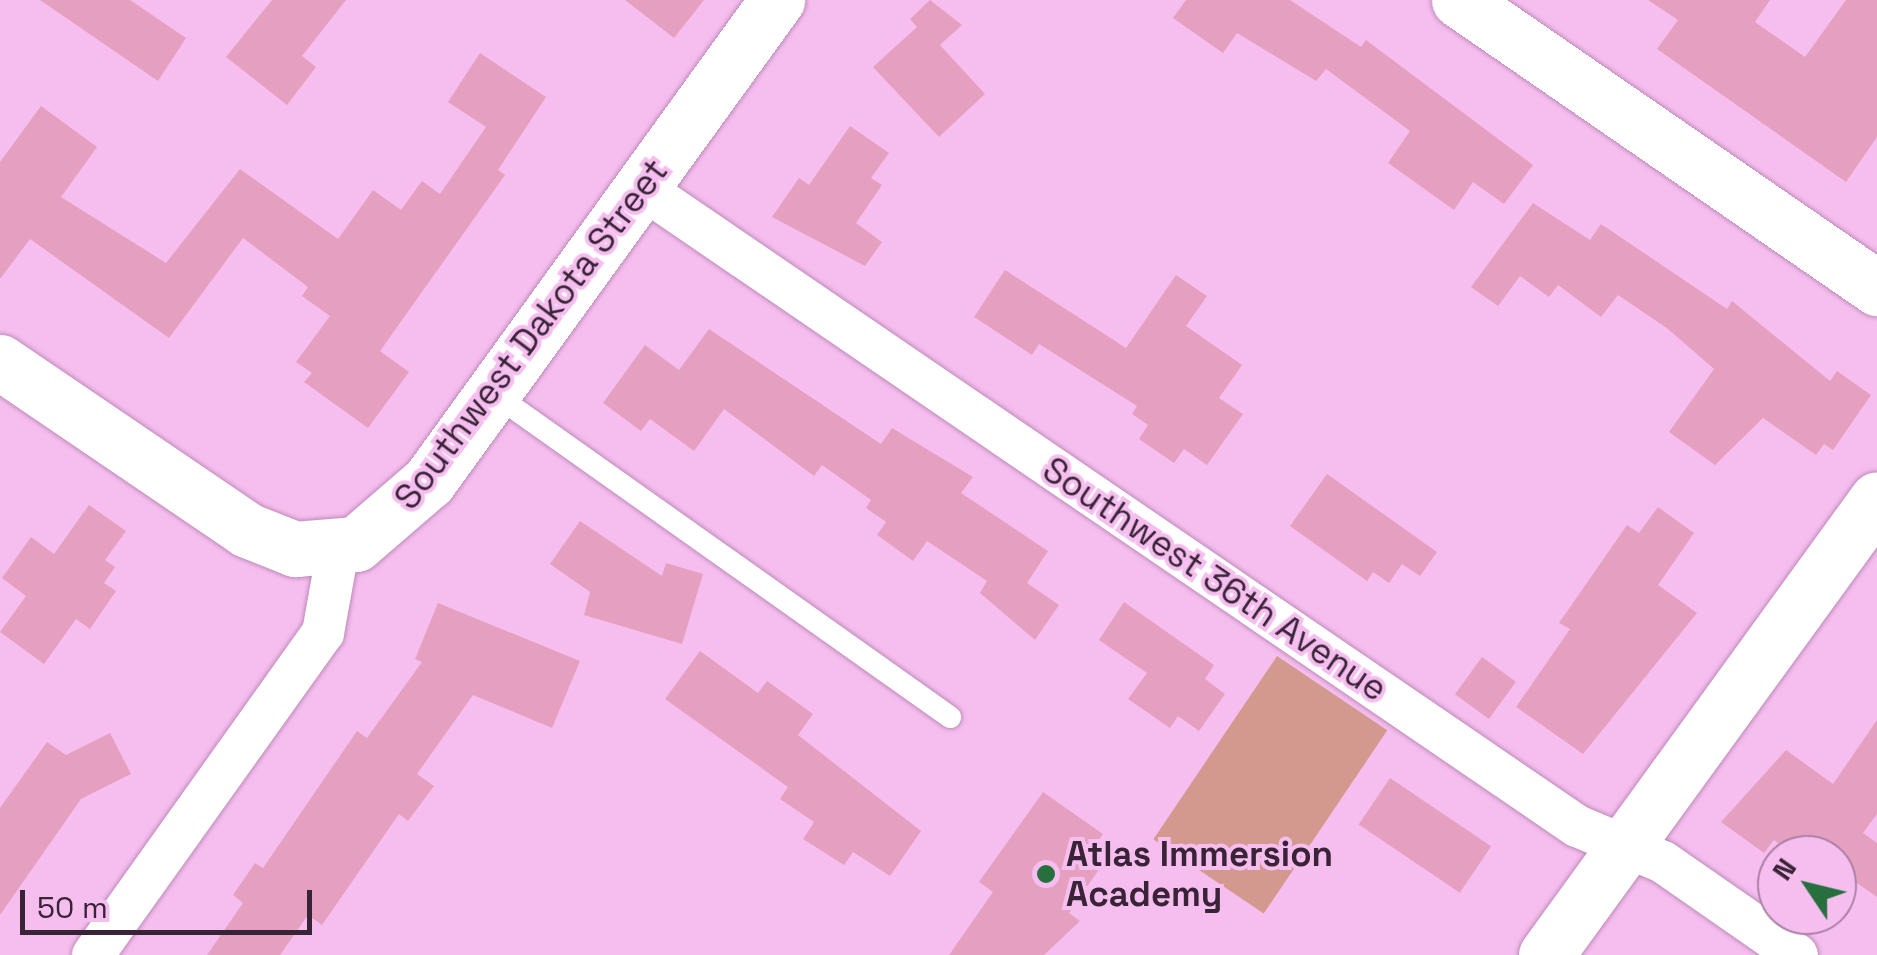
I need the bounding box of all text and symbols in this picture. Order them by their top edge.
street label: Southwest Dakota Street [386,151,676,517]
street label: Southwest 36th Avenue [1035,448,1395,710]
place label: Atlas Immersion Academy [1066,833,1333,915]
north arrow [1757,835,1857,935]
text: N [1764,851,1804,887]
marker: Atlas Immersion Academy [1035,863,1057,885]
scale bar [25,870,318,932]
text: 50 m [37,888,108,927]

